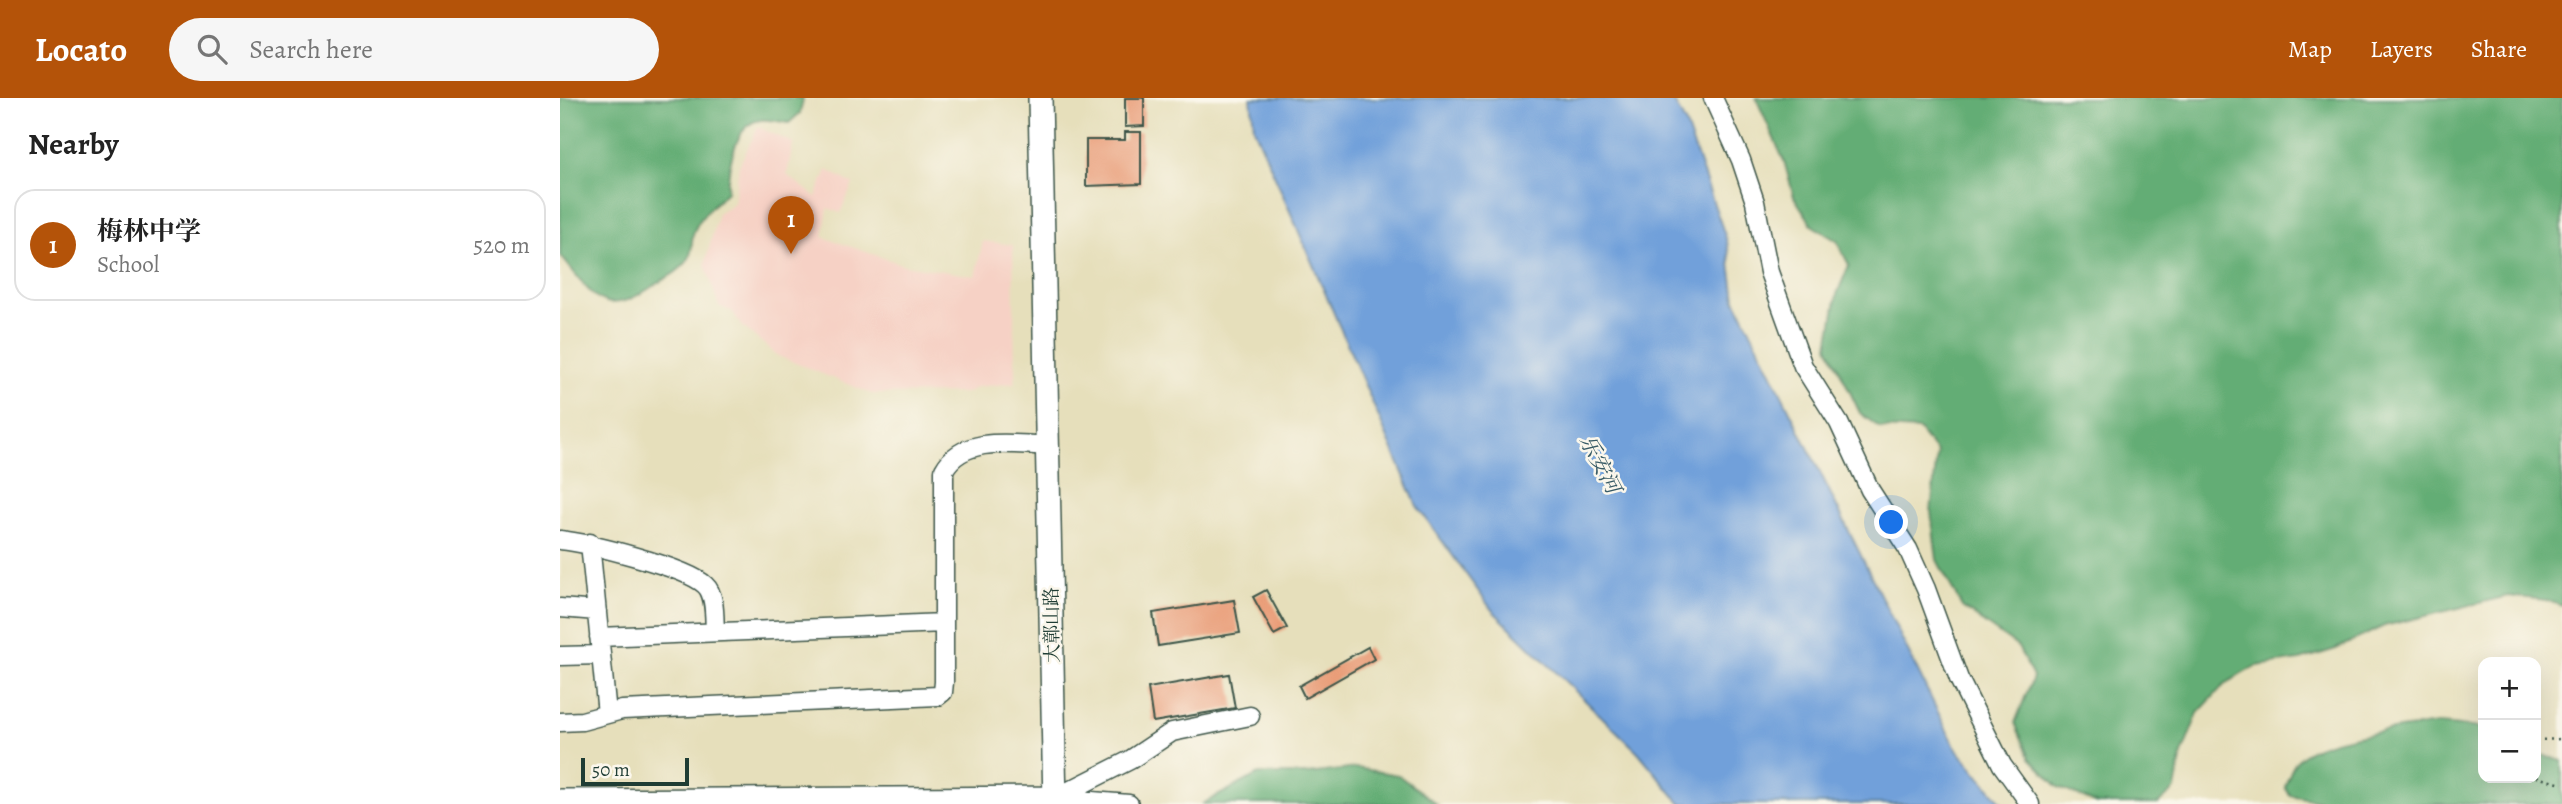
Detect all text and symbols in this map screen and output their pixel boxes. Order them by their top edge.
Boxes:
search box [169,18,659,81]
text: Locato [35,27,127,72]
icon: search [193,30,231,68]
text: Search here [249,32,373,67]
text: Map [2288,33,2332,65]
text: Layers [2370,33,2433,65]
text: Share [2471,33,2527,65]
text: Nearby [28,124,119,164]
pin: 1 [768,196,814,254]
text: 梅林中学 [97,214,201,249]
text: 1 [49,230,57,261]
text: 520 m [473,230,530,261]
text: School [97,249,159,280]
water label: 乐安河 [1573,430,1629,502]
your location [1874,505,1908,539]
street label: 大鄣山路 [1038,587,1066,663]
map controls [2478,657,2541,783]
button: + [2478,657,2541,720]
button: − [2478,720,2541,783]
scale bar [581,755,690,787]
text: 50 m [592,757,630,783]

